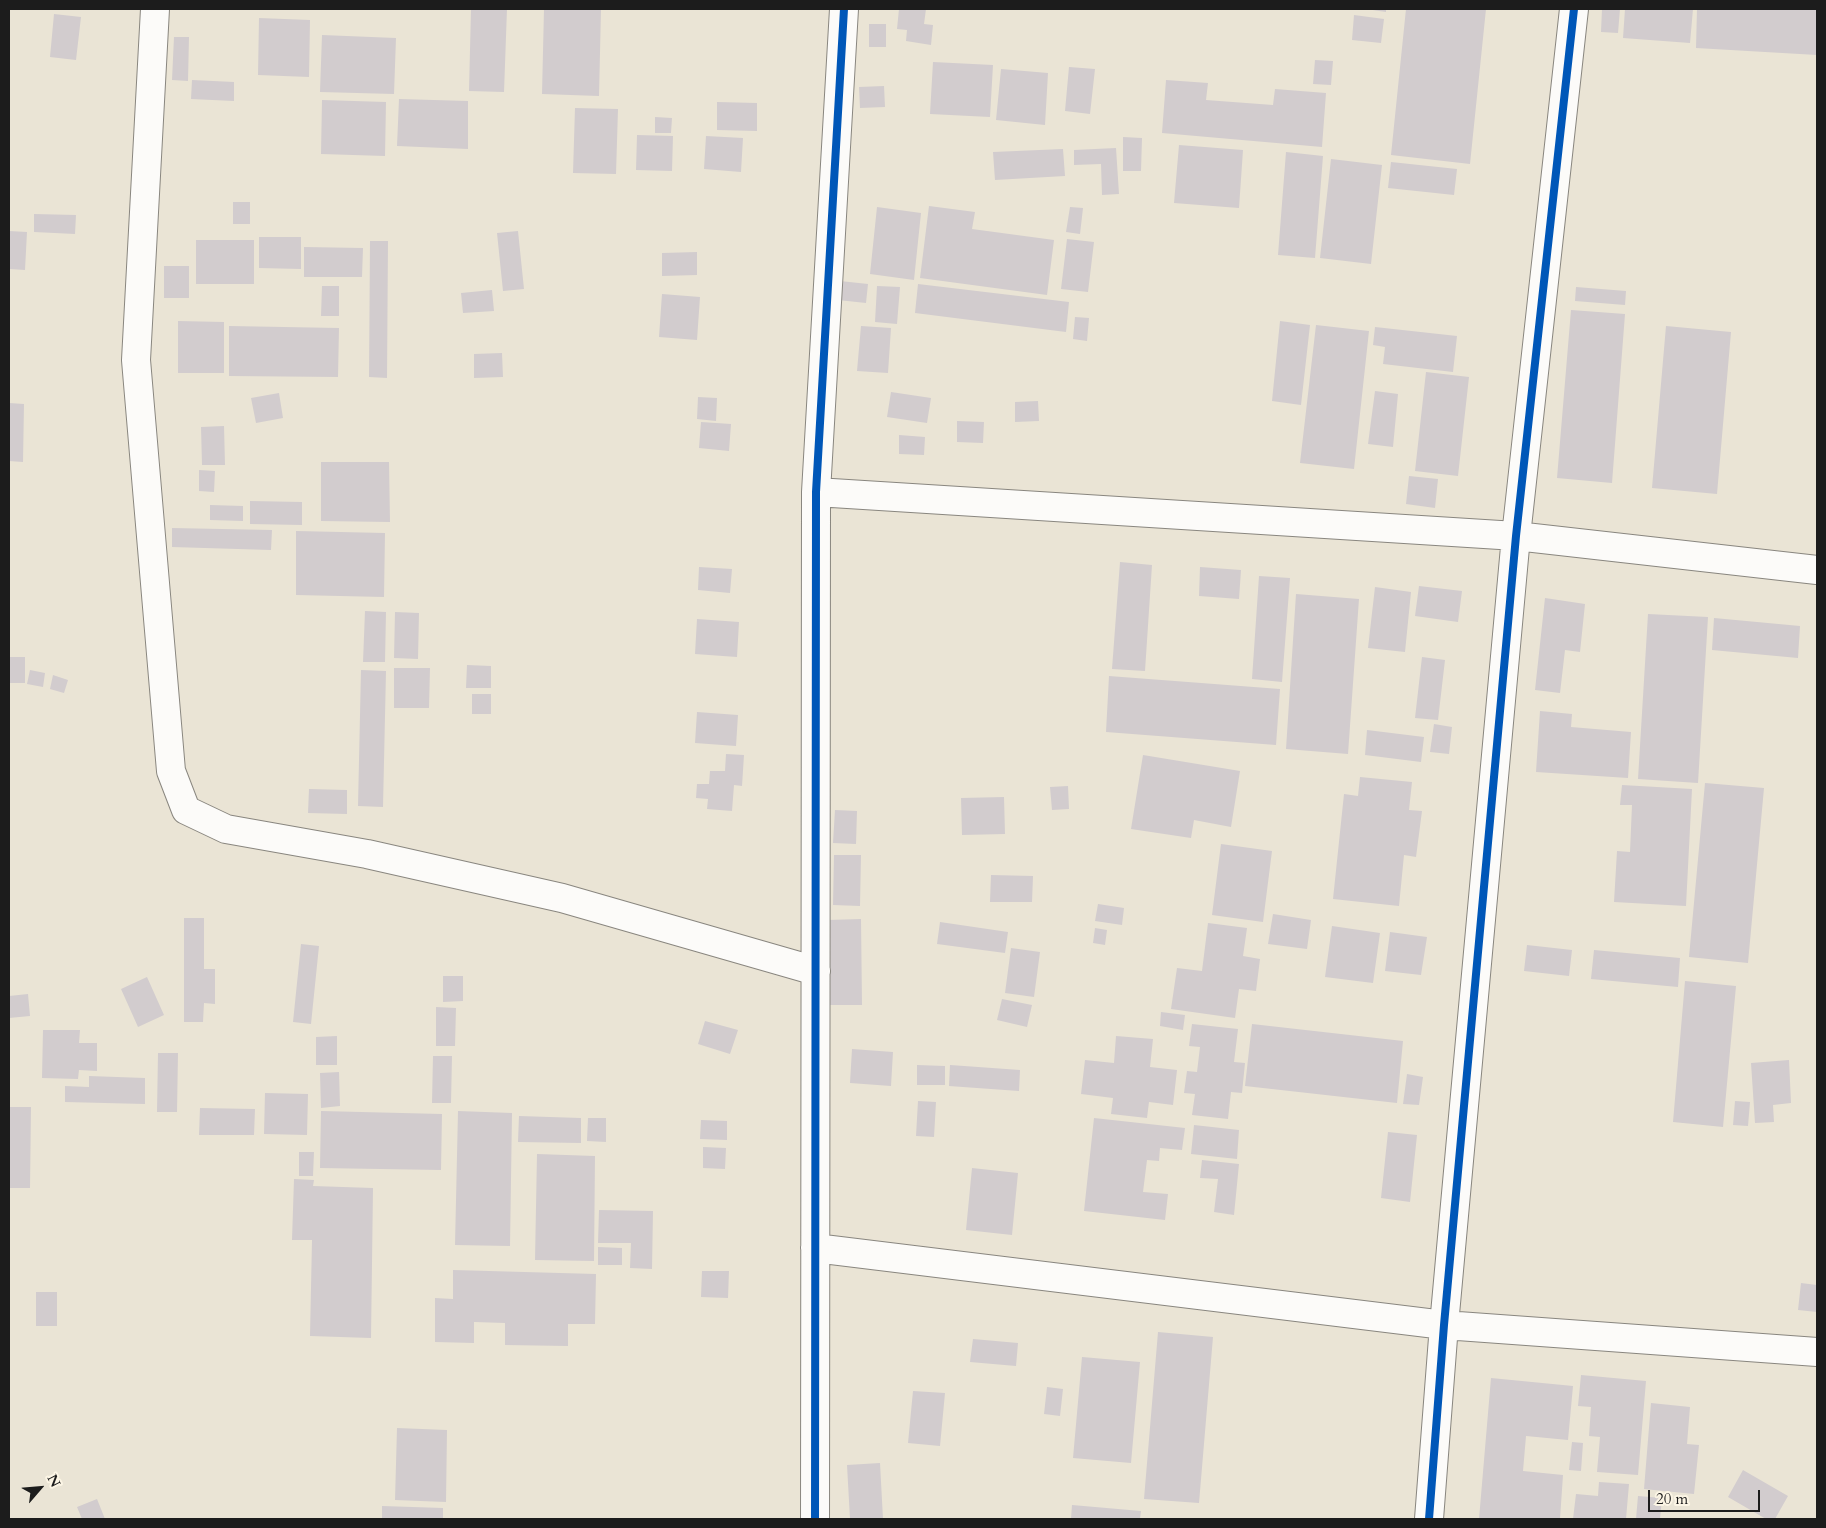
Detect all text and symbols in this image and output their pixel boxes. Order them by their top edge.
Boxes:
north arrow [15,1463,65,1513]
text: N [43,1471,65,1491]
scale bar [1651,1480,1764,1512]
text: 20 m [1656,1489,1688,1509]

